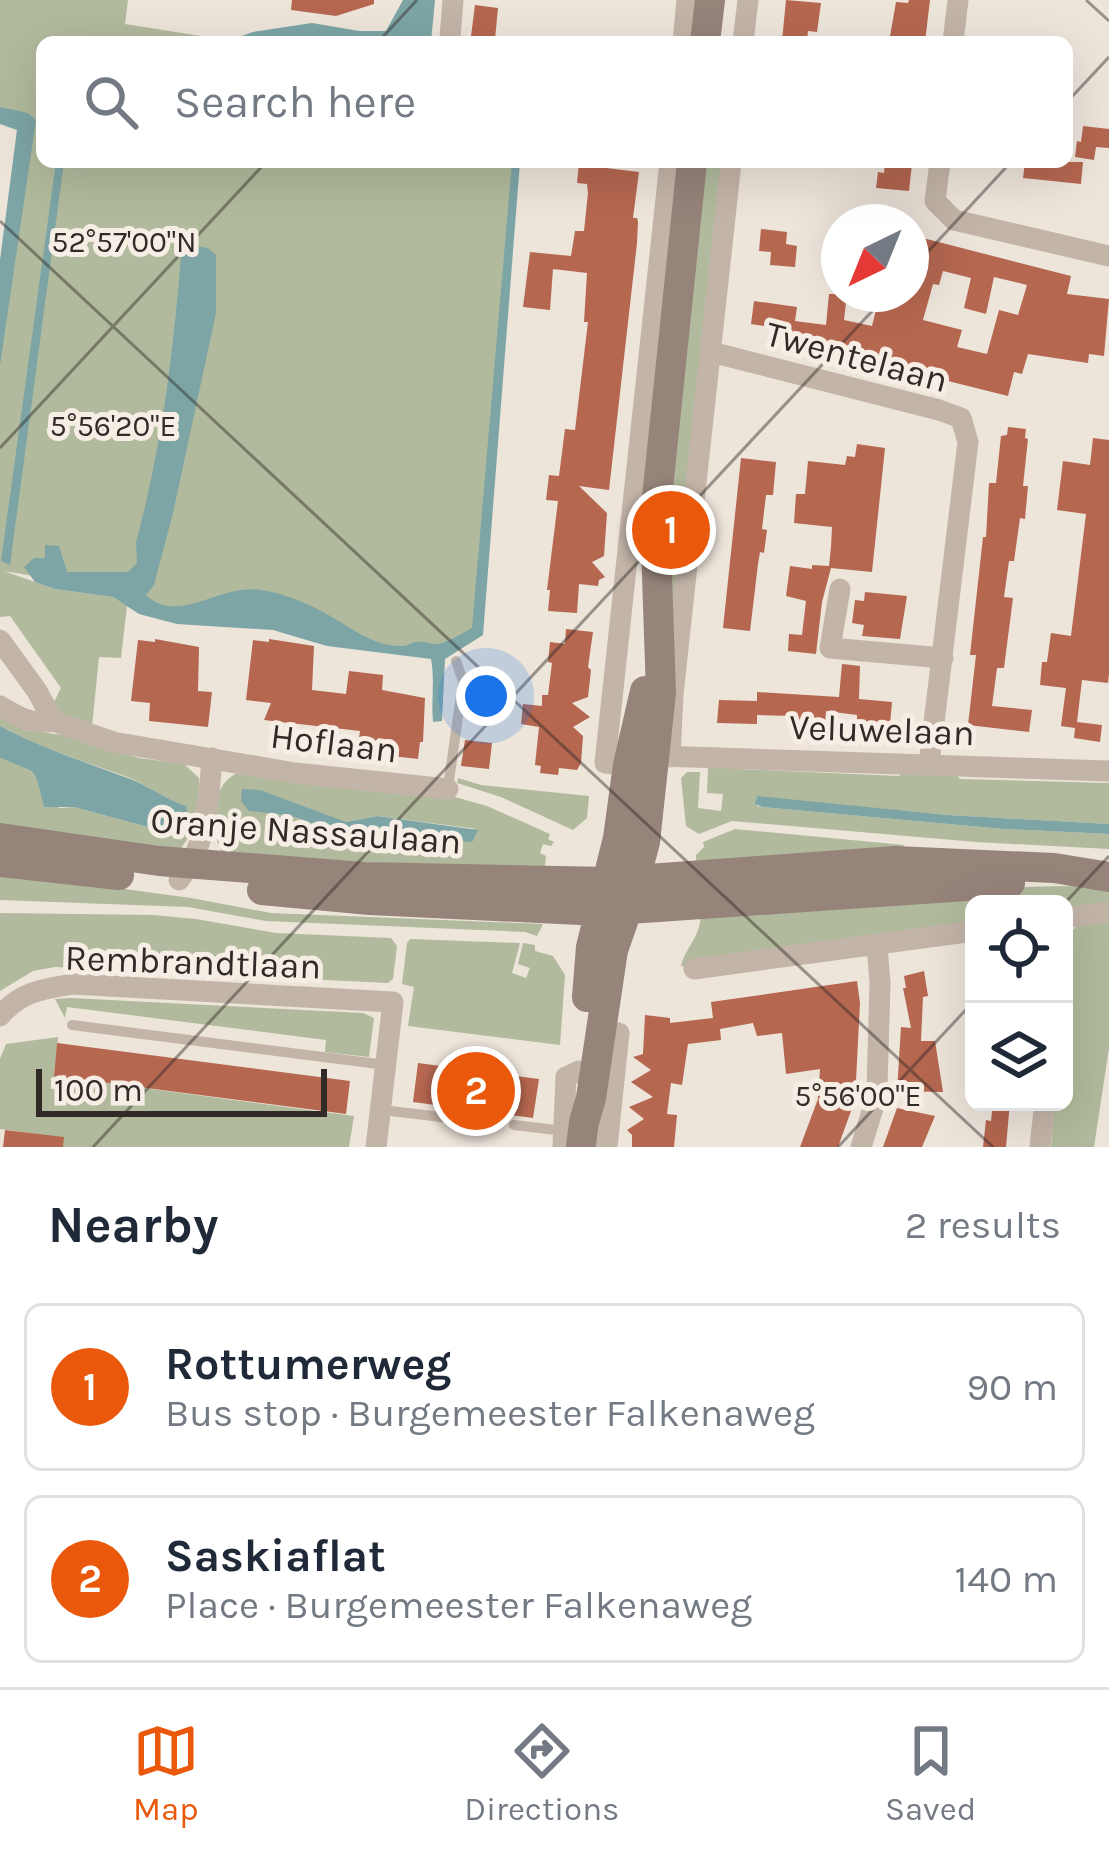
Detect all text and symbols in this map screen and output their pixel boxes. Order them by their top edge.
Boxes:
search box [36,36,1073,168]
icon: search [78,69,144,135]
text: Search here [174,76,416,128]
north arrow [821,204,929,312]
text: 52°57'00"N [52,224,196,260]
street label: Twentelaan [761,312,952,401]
text: 5°56'20"E [50,408,176,444]
pin: 1 [632,485,710,575]
your location [456,666,516,726]
street label: Veluwelaan [789,706,975,754]
street label: Hoflaan [268,714,400,772]
street label: Oranje Nassaulaan [149,799,463,863]
map controls [965,895,1073,1111]
button: locate [965,895,1073,1003]
street label: Rembrandtlaan [64,937,322,987]
button: layers [965,1003,1073,1111]
pin: 2 [437,1046,515,1136]
scale bar [36,1063,327,1116]
text: 100 m [54,1071,143,1109]
text: 5°56'00"E [795,1078,921,1114]
text: Nearby [48,1195,218,1255]
text: 2 results [905,1202,1061,1248]
text: Rottumerweg [165,1338,452,1390]
text: 1 [83,1364,97,1410]
text: 90 m [966,1364,1058,1410]
text: Bus stop · Burgemeester Falkenaweg [165,1390,815,1436]
text: Saskiaflat [165,1530,386,1582]
text: 2 [78,1556,102,1602]
text: 140 m [954,1556,1058,1602]
text: Place · Burgemeester Falkenaweg [165,1582,752,1628]
tab: Map [133,1718,199,1828]
tab: Directions [464,1718,619,1828]
tab: Saved [885,1718,976,1828]

